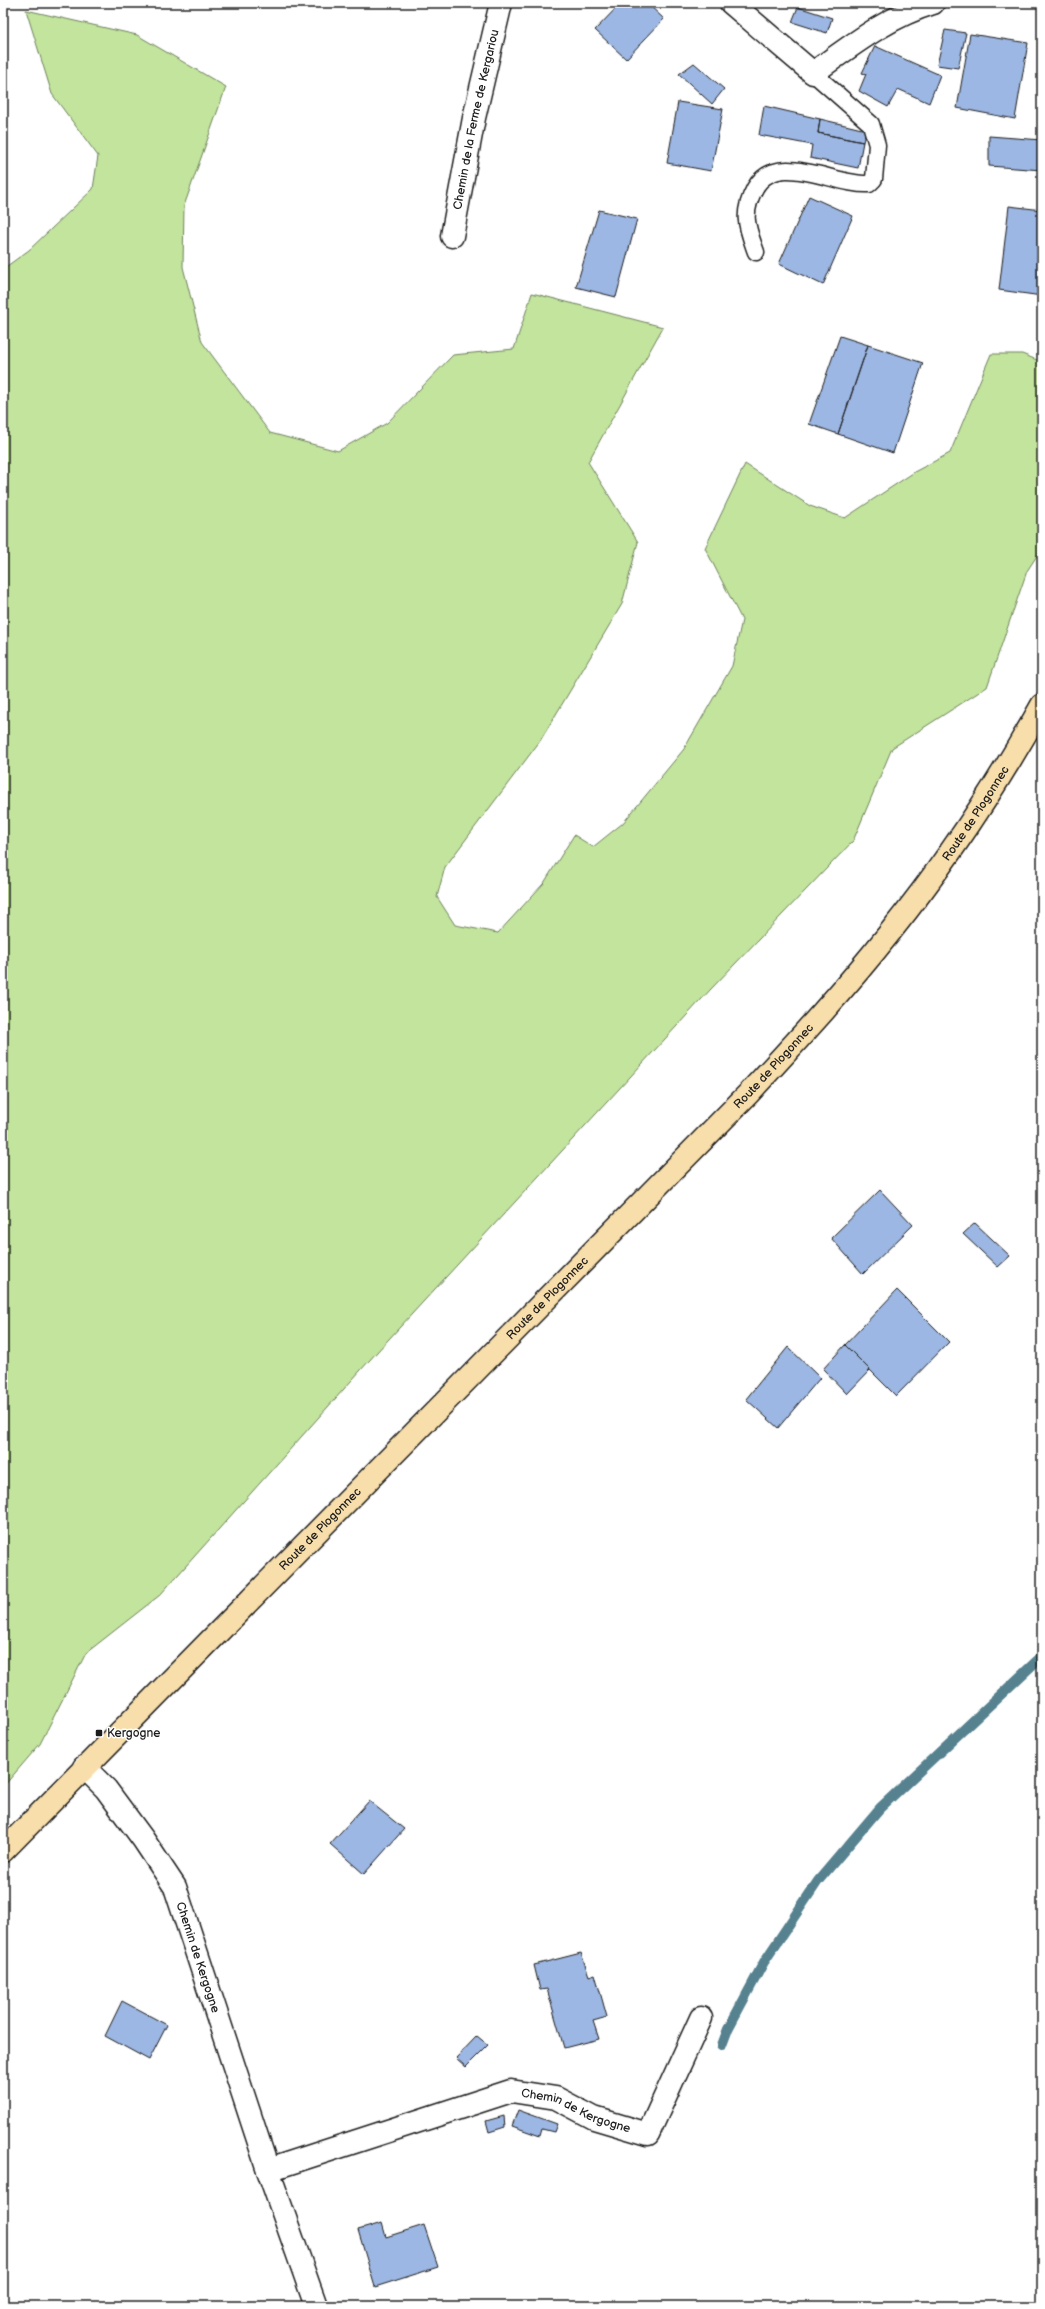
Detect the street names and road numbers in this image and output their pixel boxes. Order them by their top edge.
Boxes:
street label: Chemin de la Ferme de Kergariou [450,28,503,211]
street label: Route de Plogonnec [939,763,1013,864]
street label: Route de Plogonnec [731,1021,817,1112]
street label: Route de Plogonnec [503,1254,592,1343]
street label: Route de Plogonnec [276,1484,365,1574]
street label: Chemin de Kergogne [172,1900,223,2015]
street label: Chemin de Kergogne [520,2086,632,2136]

